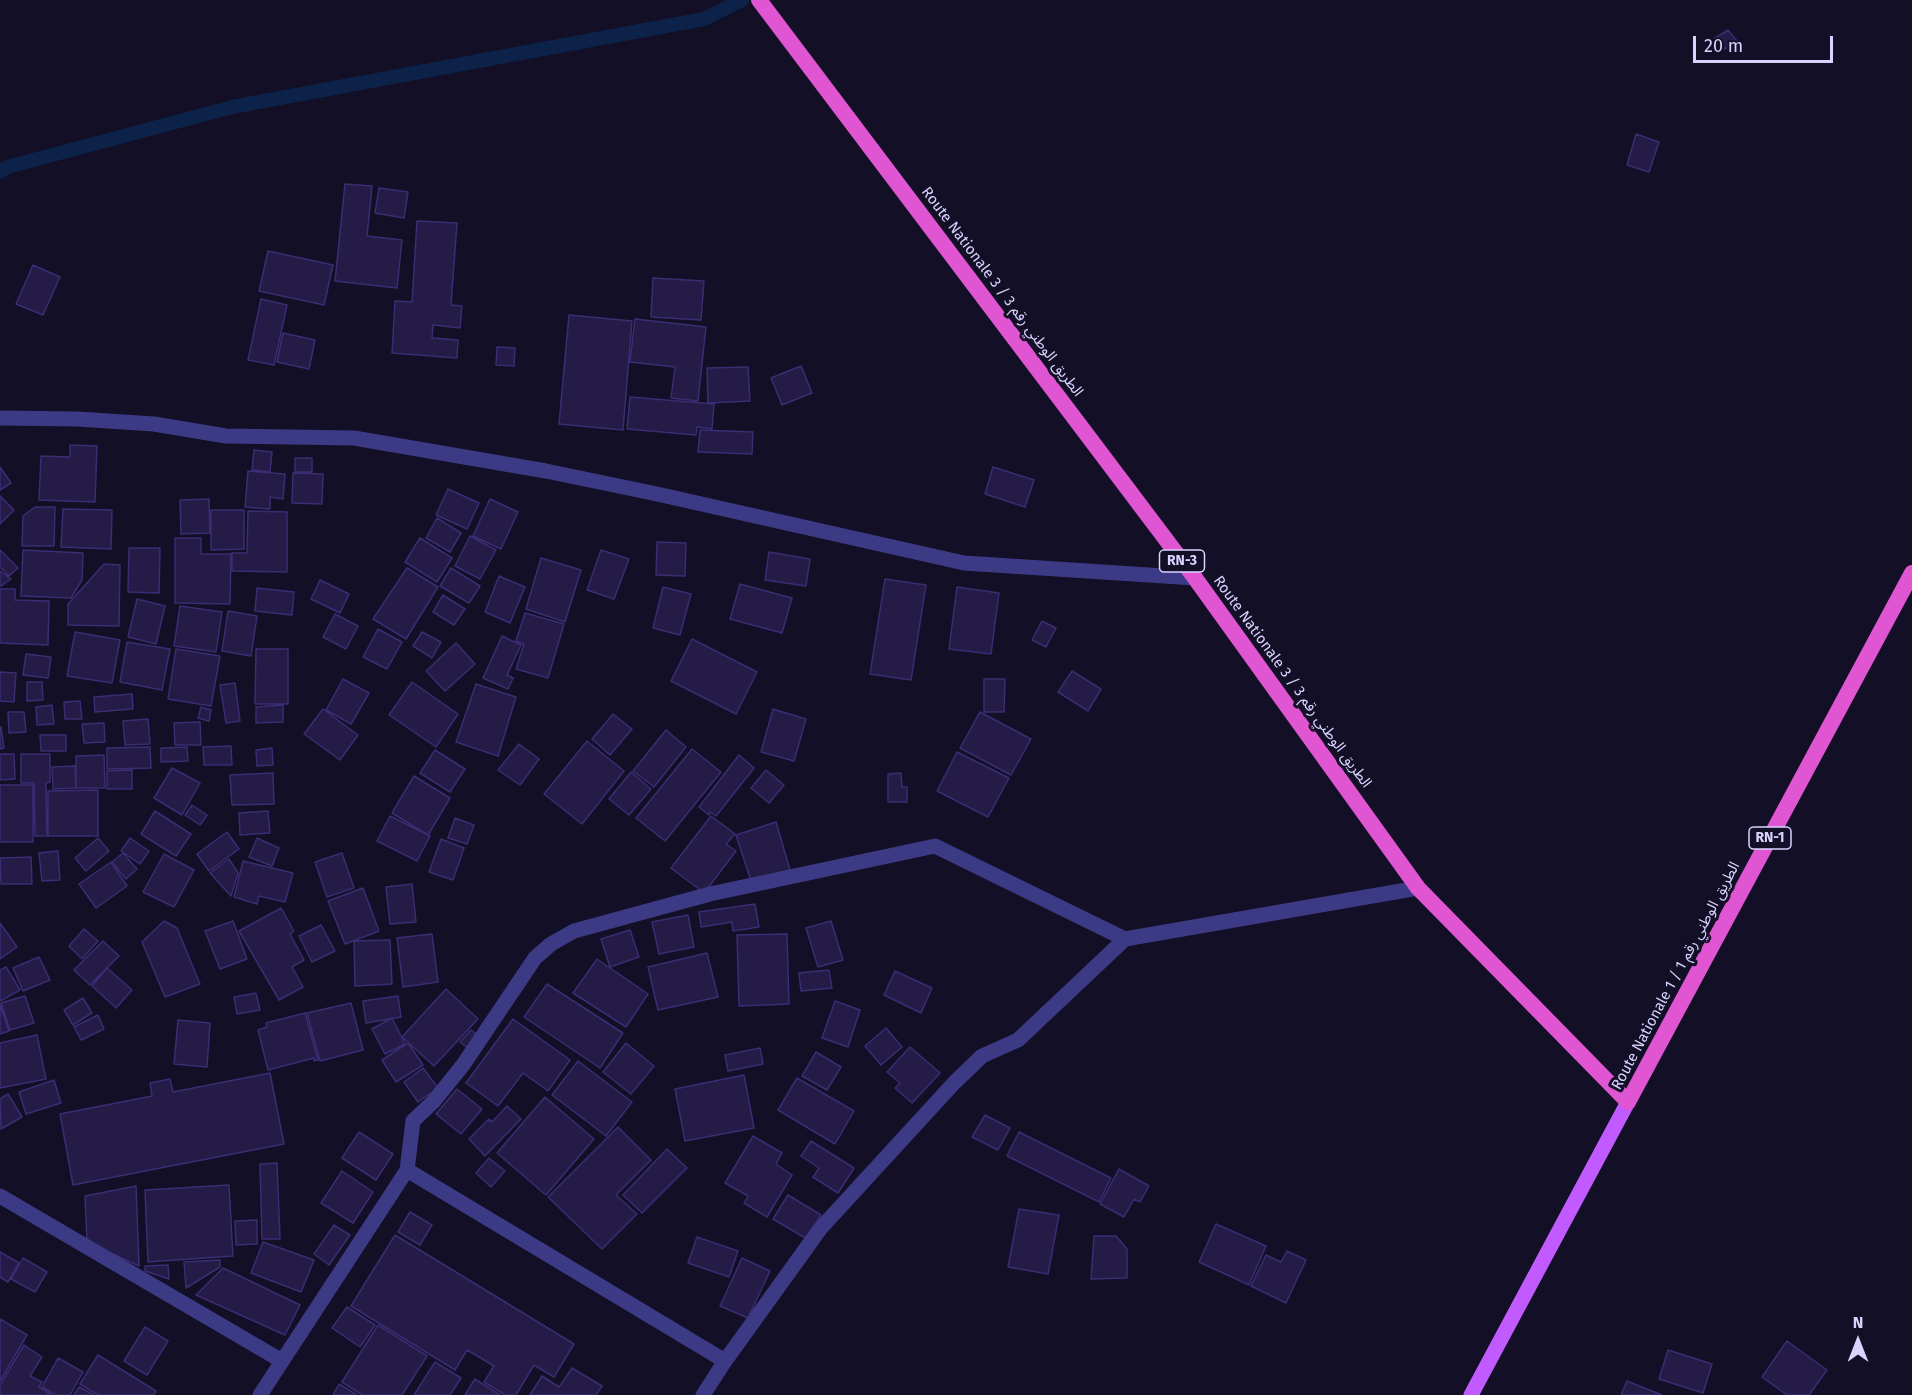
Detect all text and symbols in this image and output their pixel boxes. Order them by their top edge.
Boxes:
scale bar [1696,24,1836,62]
text: 20 m [1704,35,1743,57]
street label: Route Nationale 3 / الطريق الوطني رقم 3 [917,184,1087,400]
road number: RN-3 [1160,550,1204,572]
street label: Route Nationale 3 / الطريق الوطني رقم 3 [1209,572,1375,792]
road number: RN-1 [1749,827,1791,849]
street label: Route Nationale 1 / الطريق الوطني رقم 1 [1608,859,1744,1093]
north arrow [1828,1311,1888,1371]
text: N [1853,1313,1863,1332]

